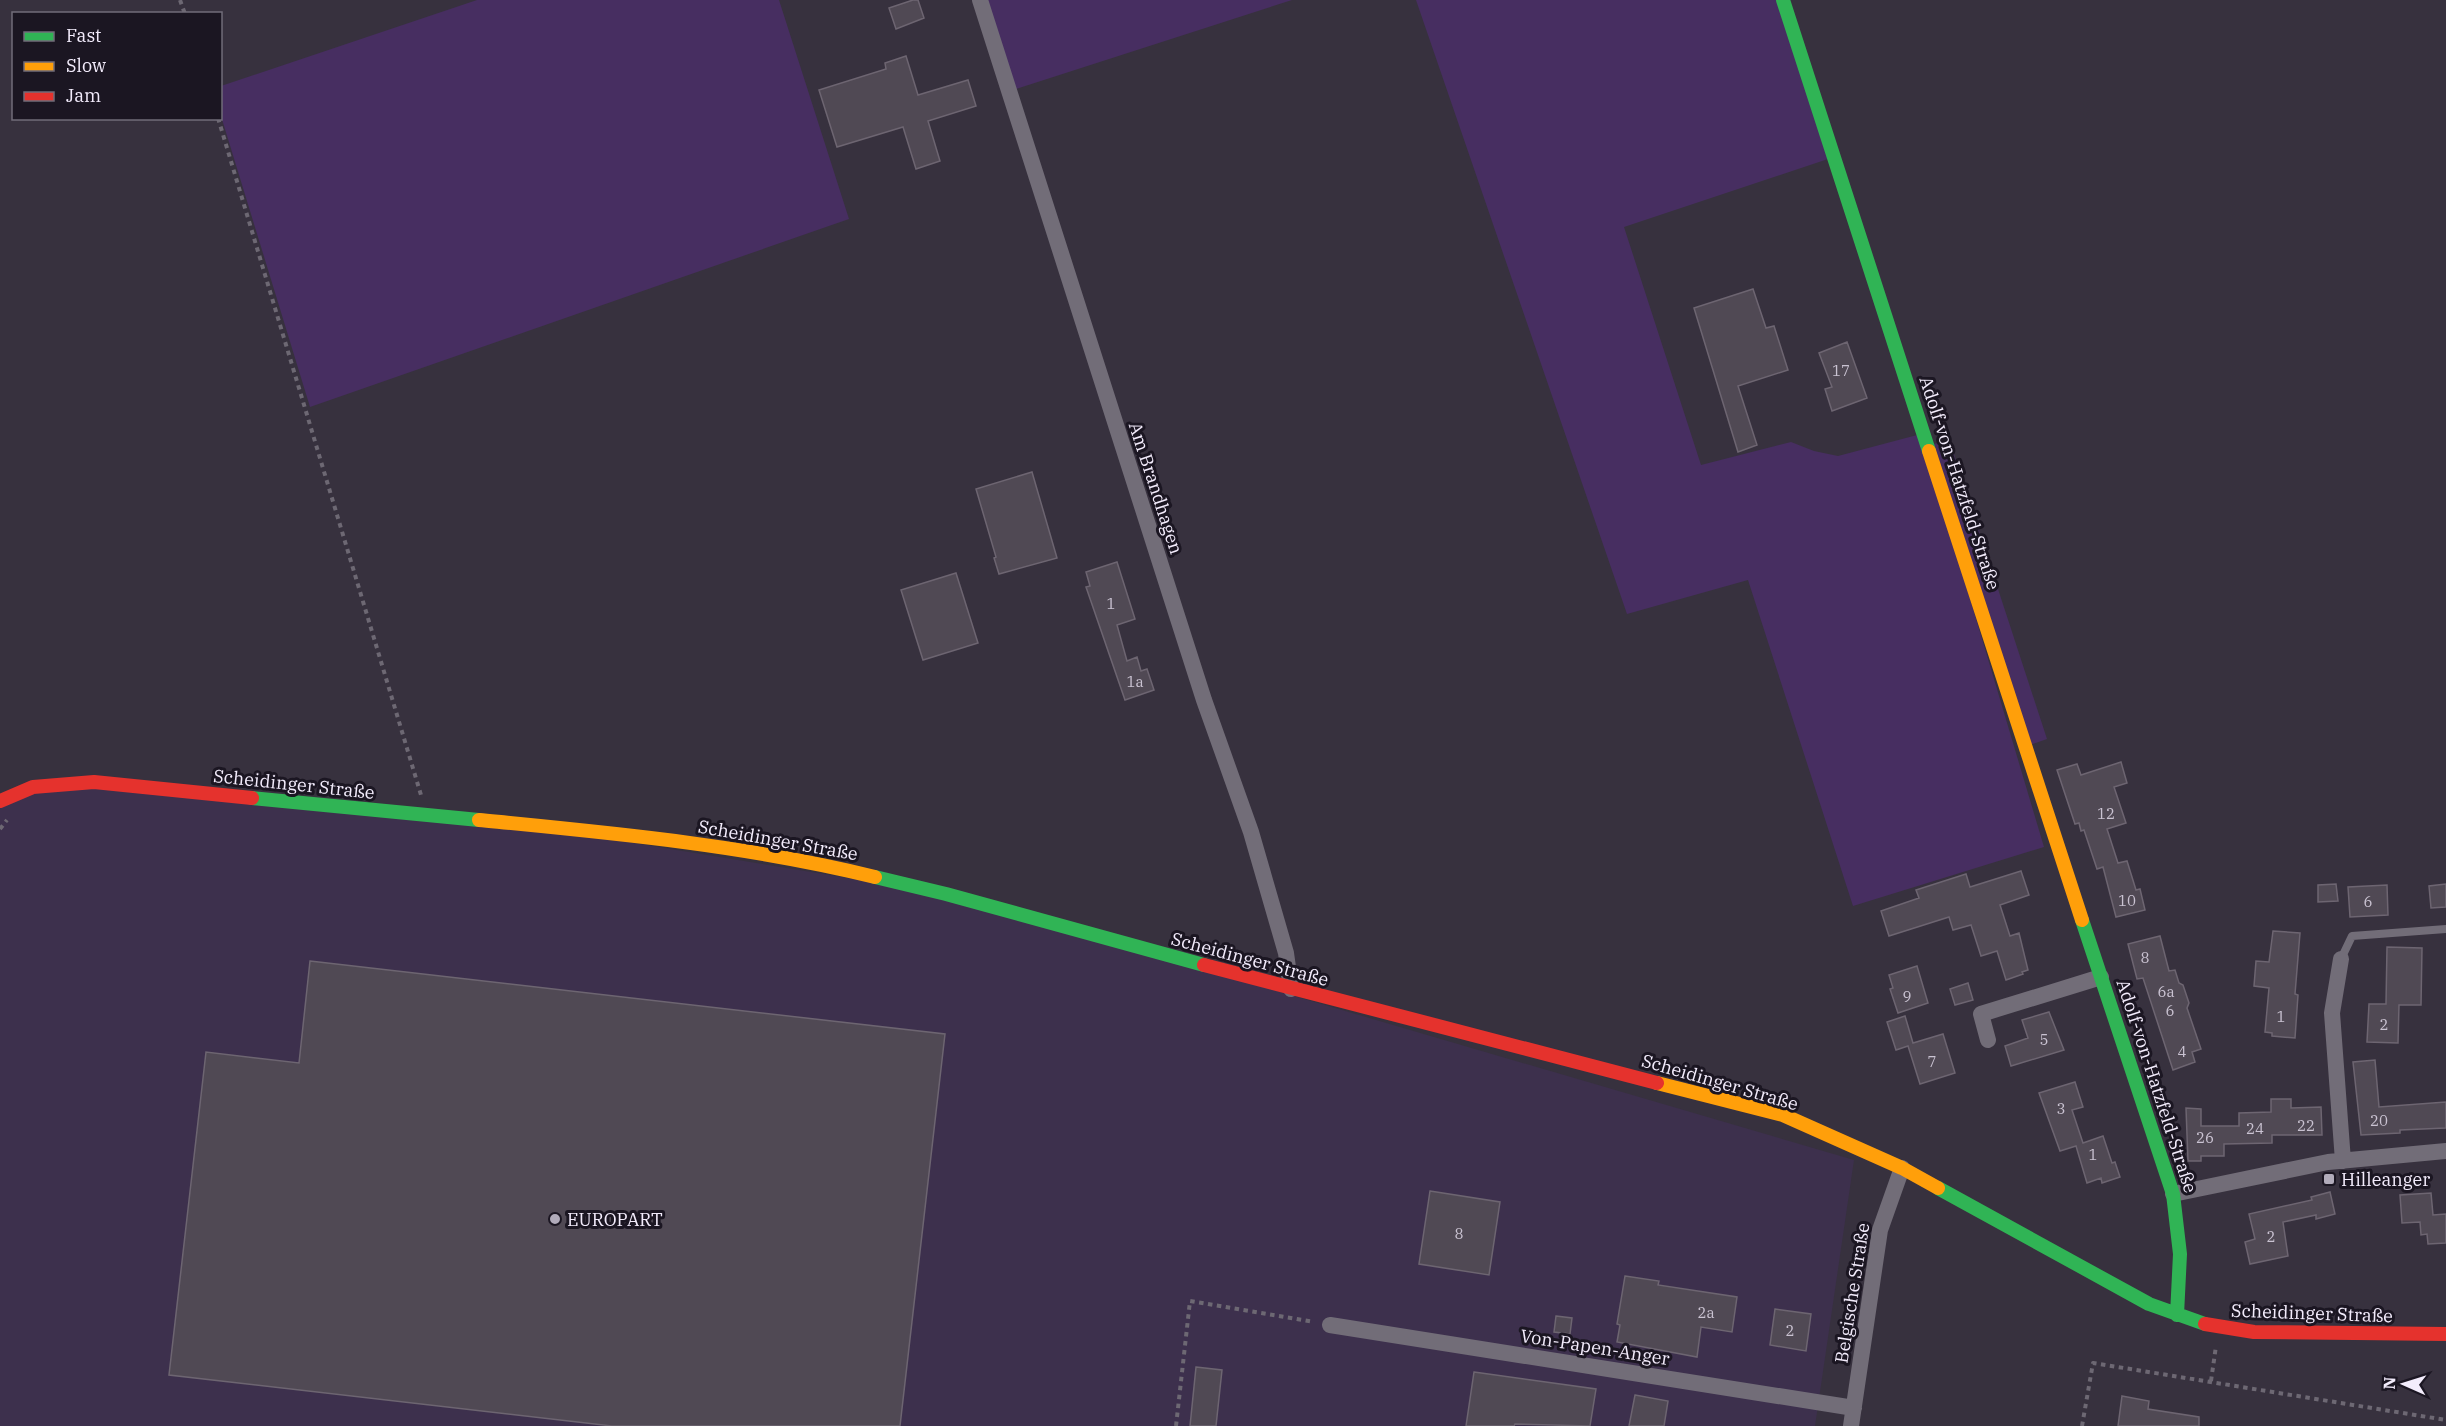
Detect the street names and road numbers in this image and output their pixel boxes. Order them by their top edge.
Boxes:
street label: Adolf-von-Hatzfeld-Straße [1915,373,2005,593]
street label: Am Brandhagen [1124,419,1188,557]
street label: Scheidinger Straße [212,764,376,804]
street label: Scheidinger Straße [696,815,860,865]
street label: Scheidinger Straße [1169,927,1331,991]
street label: Adolf-von-Hatzfeld-Straße [2112,976,2202,1196]
street label: Scheidinger Straße [1639,1049,1801,1115]
street label: Belgische Straße [1830,1221,1874,1365]
street label: Scheidinger Straße [2231,1299,2393,1327]
street label: Von-Papen-Anger [1519,1324,1671,1370]

